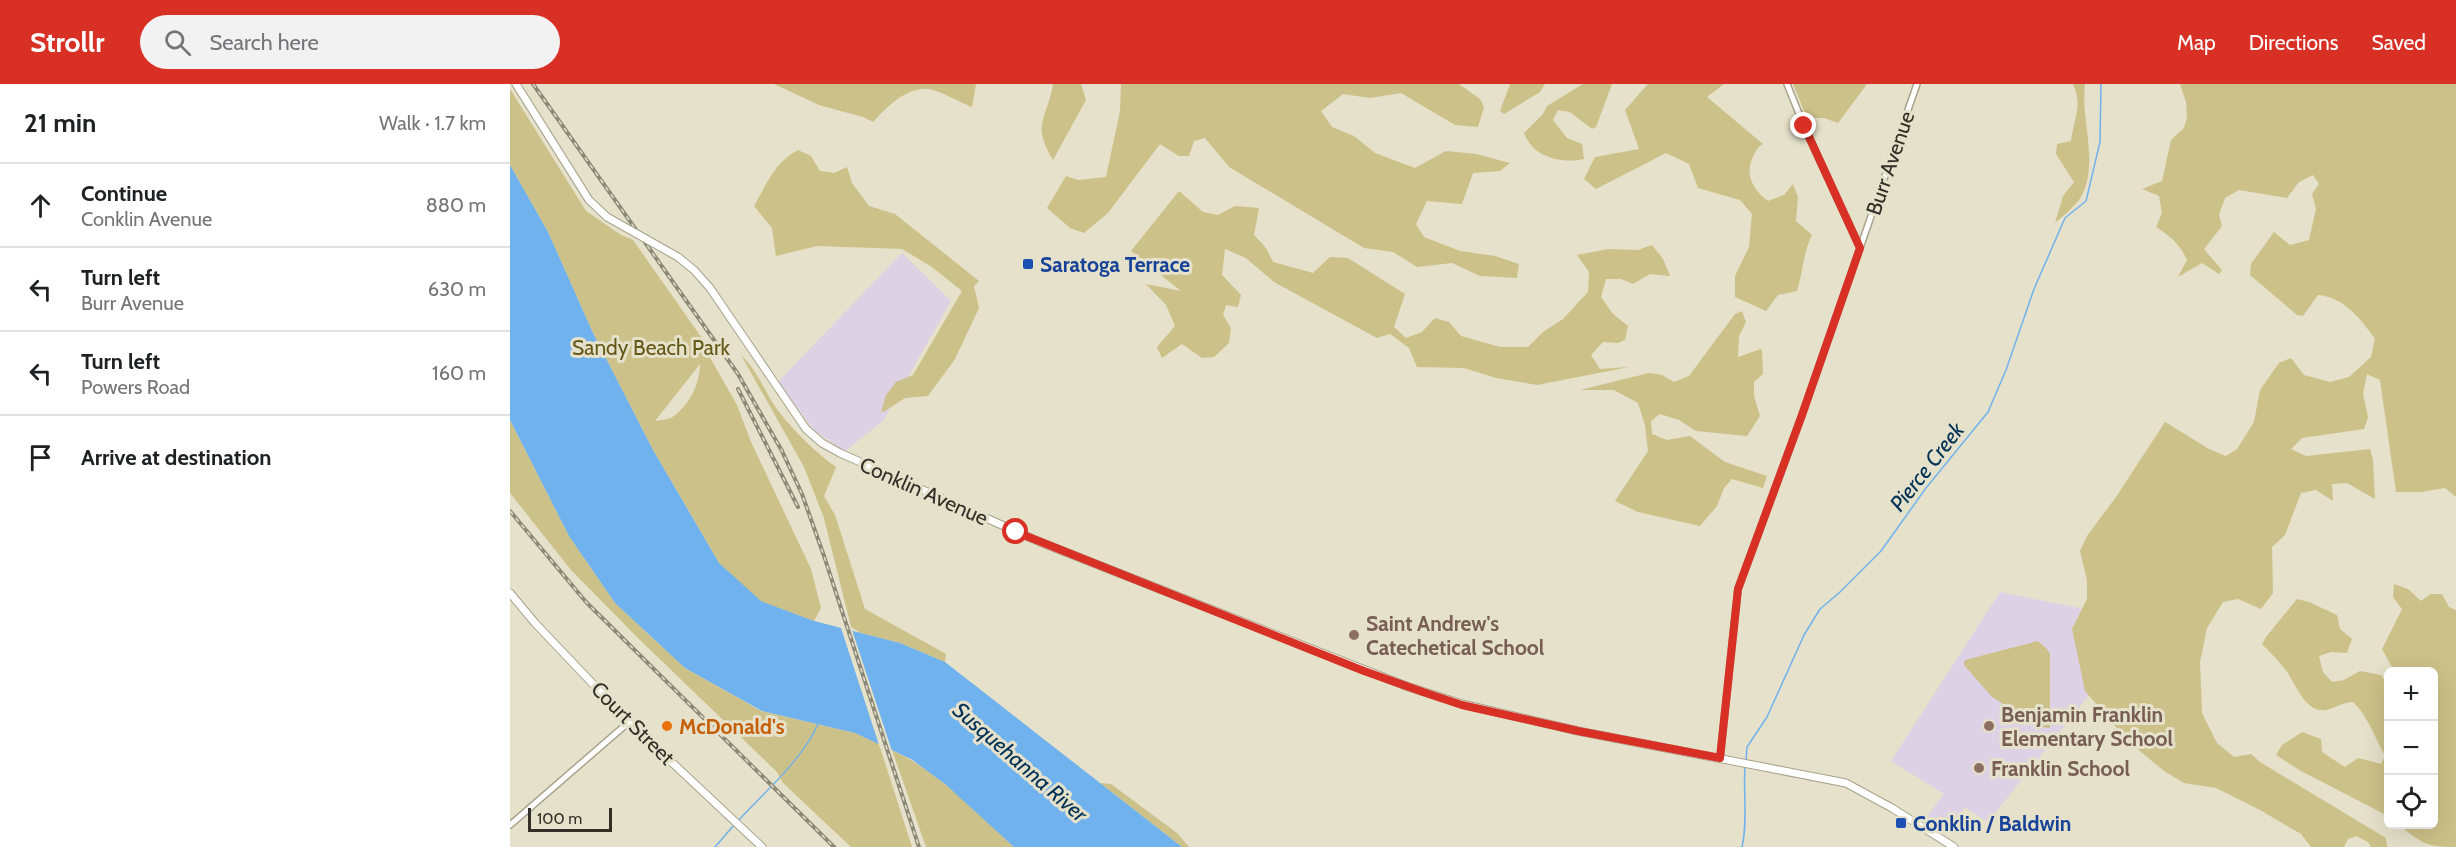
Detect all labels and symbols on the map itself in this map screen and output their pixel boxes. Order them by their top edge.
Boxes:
street label: Burr Avenue [1861,108,1919,218]
route end [1790,112,1816,138]
place label: Saratoga Terrace [1040,252,1190,277]
marker: Saratoga Terrace [1021,257,1035,271]
park label: Sandy Beach Park [572,335,731,360]
water label: Pierce Creek [1884,417,1970,517]
street label: Conklin Avenue [856,452,992,531]
route start [1002,518,1028,544]
place label: Saint Andrew's Catechetical School [1366,611,1545,660]
marker: Saint Andrew's Catechetical School [1347,628,1361,642]
street label: Court Street [586,676,680,770]
water label: Susquehanna River [947,696,1094,828]
place label: Benjamin Franklin Elementary School [2001,702,2174,751]
place label: McDonald's [679,714,785,739]
marker: McDonald's [660,719,674,733]
marker: Benjamin Franklin Elementary School [1982,719,1996,733]
place label: Franklin School [1991,756,2130,781]
marker: Franklin School [1972,761,1986,775]
scale bar [528,805,612,832]
place label: Conklin / Baldwin [1913,811,2071,836]
marker: Conklin / Baldwin [1894,816,1908,830]

